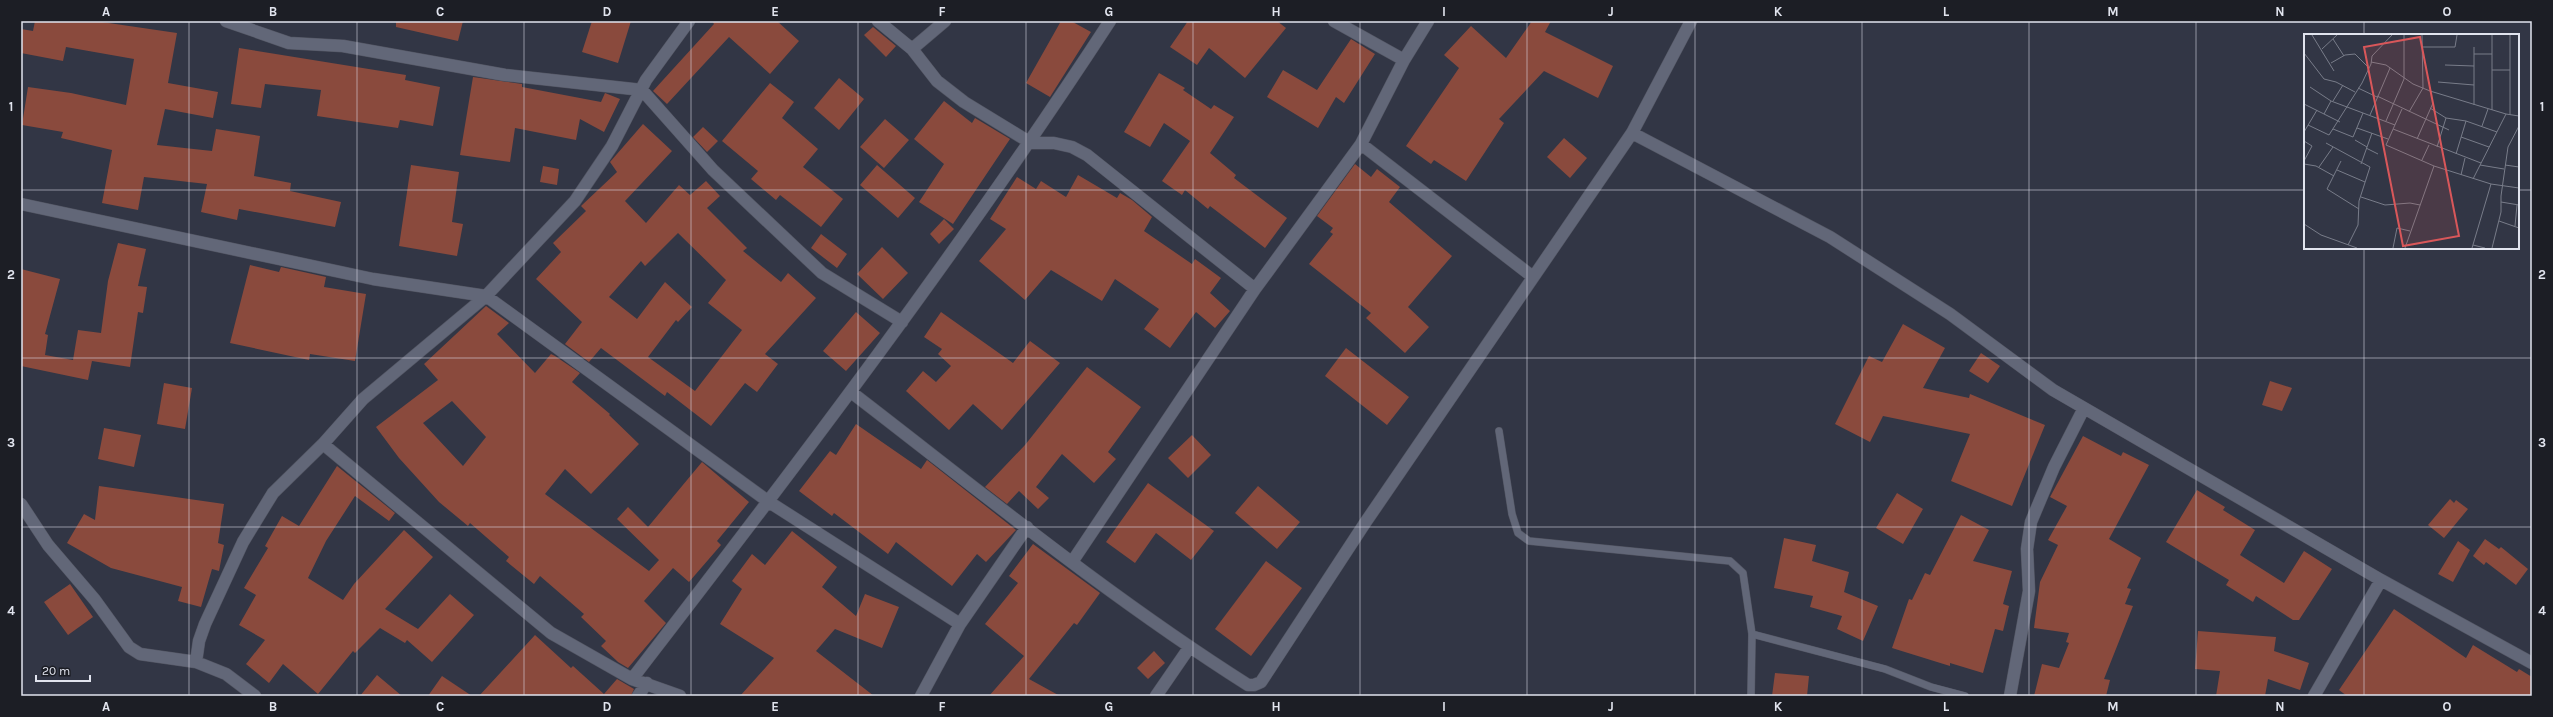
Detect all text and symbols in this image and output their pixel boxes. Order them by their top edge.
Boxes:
text: A [102,4,110,19]
text: B [269,4,277,19]
text: C [436,4,444,19]
text: D [603,4,612,19]
text: E [771,4,779,19]
text: F [938,4,946,19]
text: G [1105,4,1113,19]
text: H [1271,4,1281,19]
text: I [1442,4,1446,19]
text: J [1608,4,1614,19]
text: K [1774,4,1783,19]
text: L [1943,4,1950,19]
text: M [2107,4,2119,19]
text: N [2275,4,2285,19]
text: O [2443,4,2452,19]
inset map [2304,34,2519,249]
text: 1 [9,99,13,114]
text: 1 [2540,99,2544,114]
text: 2 [7,267,15,282]
text: 2 [2538,267,2546,282]
text: 3 [7,435,15,450]
text: 3 [2538,435,2546,450]
text: 4 [7,603,15,618]
text: 4 [2538,603,2546,618]
scale bar [36,657,90,683]
text: 20 m [42,664,70,678]
text: A [102,699,110,714]
text: B [269,699,277,714]
text: C [436,699,444,714]
text: D [603,699,612,714]
text: E [771,699,779,714]
text: F [938,699,946,714]
text: G [1105,699,1113,714]
text: H [1271,699,1281,714]
text: I [1442,699,1446,714]
text: J [1608,699,1614,714]
text: K [1774,699,1783,714]
text: L [1943,699,1950,714]
text: M [2107,699,2119,714]
text: N [2275,699,2285,714]
text: O [2443,699,2452,714]

